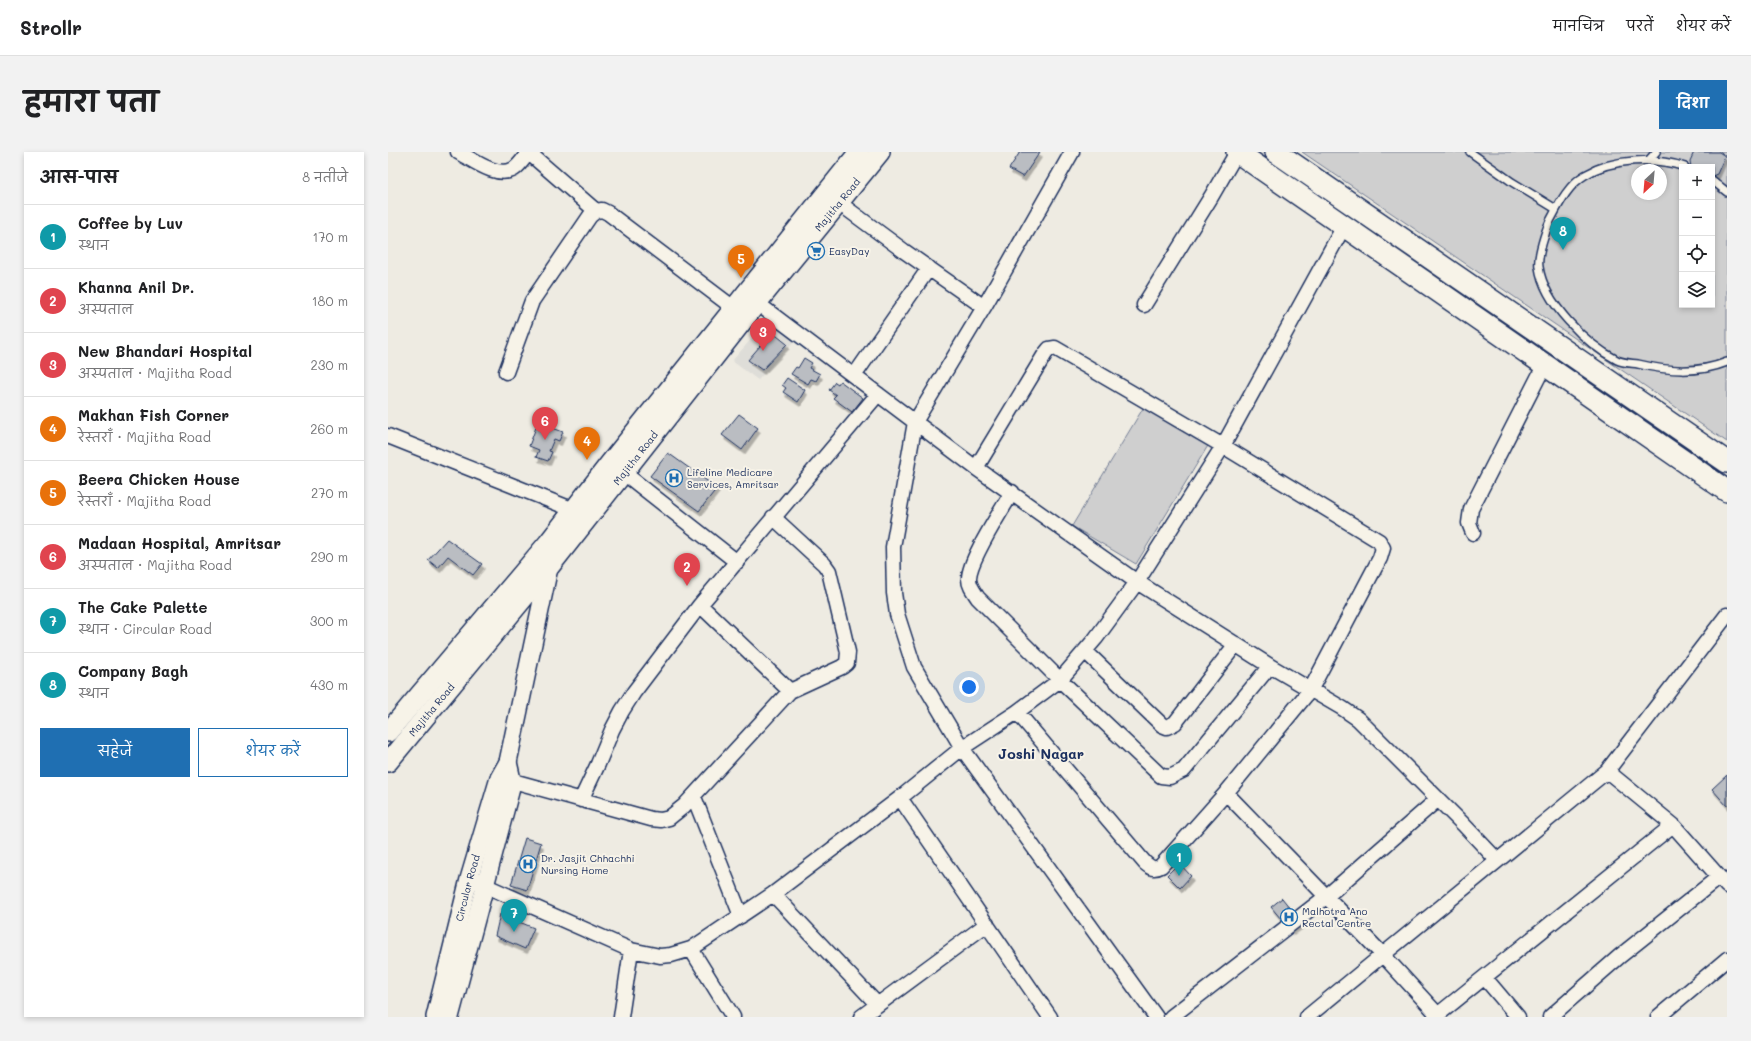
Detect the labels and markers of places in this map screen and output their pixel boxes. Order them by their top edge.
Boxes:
pin: 8 [1550,217,1576,250]
supermarket icon: EasyDay [806,241,826,261]
place label: EasyDay [829,244,869,258]
pin: 5 [728,245,754,278]
pin: 3 [750,318,776,351]
pin: 6 [532,407,558,440]
pin: 4 [574,427,600,460]
place label: Lifeline Medicare Services, Amritsar [687,465,779,491]
hospital icon: Lifeline Medicare Services, Amritsar [664,468,684,488]
pin: 2 [674,553,700,586]
pin: 1 [1166,843,1192,876]
place label: Dr. Jasjit Chhachhi Nursing Home [541,851,635,877]
hospital icon: Dr. Jasjit Chhachhi Nursing Home [518,854,538,874]
pin: 7 [501,899,527,932]
place label: Malhotra Ano Rectal Centre [1302,904,1371,930]
hospital icon: Malhotra Ano Rectal Centre [1279,907,1299,927]

